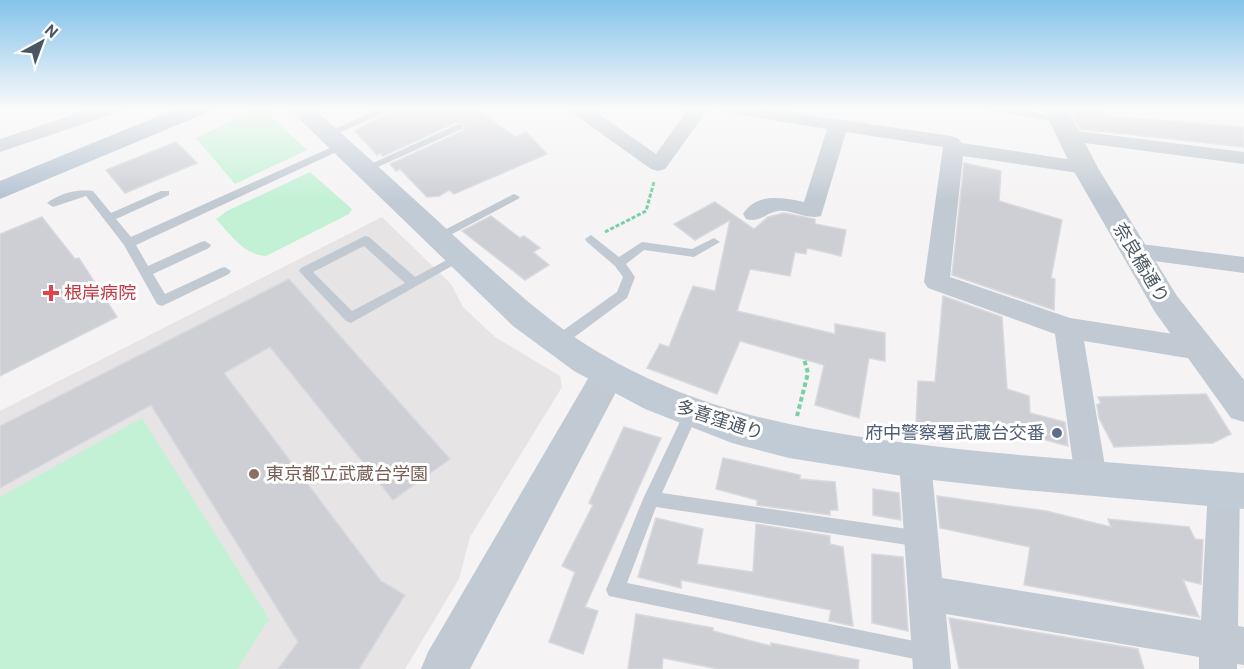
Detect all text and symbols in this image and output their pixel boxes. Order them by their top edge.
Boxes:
north arrow [12,12,72,72]
text: N [40,21,61,44]
street label: 奈良橋通り [1107,219,1173,308]
place label: 根岸病院 [64,283,136,306]
marker: 根岸病院 [42,284,60,302]
street label: 多喜窪通り [673,397,766,446]
place label: 府中警察署武蔵台交番 [865,423,1045,446]
marker: 府中警察署武蔵台交番 [1050,426,1064,440]
place label: 東京都立武蔵台学園 [266,464,428,487]
marker: 東京都立武蔵台学園 [247,467,261,481]

